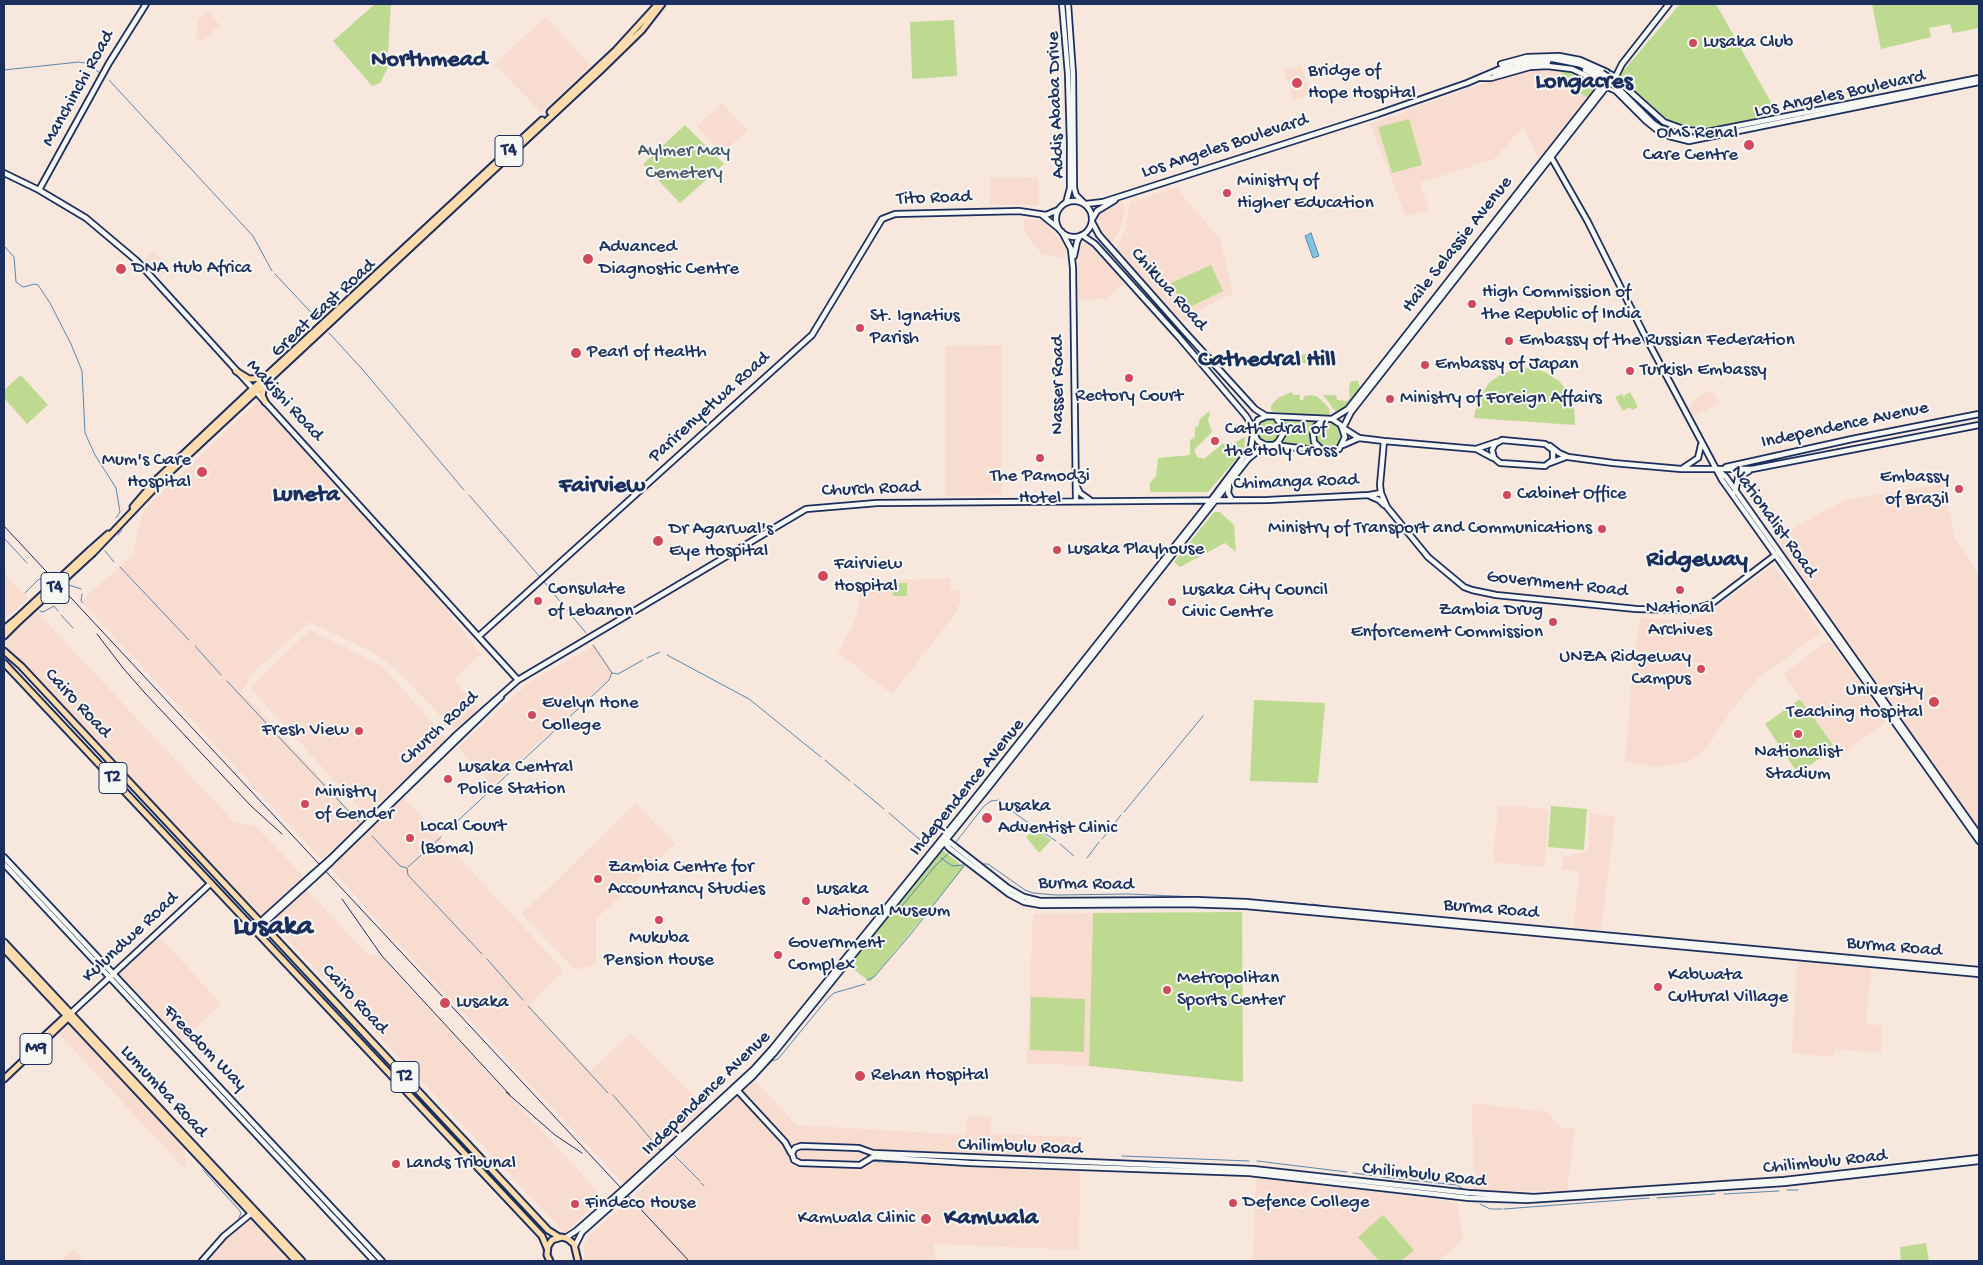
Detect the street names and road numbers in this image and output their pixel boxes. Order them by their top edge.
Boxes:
street label: Manchinchi Road [38,27,120,151]
street label: Addis Ababa Drive [1043,31,1071,179]
street label: Los Angeles Boulevard [1753,66,1927,124]
street label: Los Angeles Boulevard [1139,109,1311,185]
road number: T4 [495,136,523,166]
street label: Haile Selassie Avenue [1398,172,1518,318]
street label: Tito Road [896,186,972,212]
street label: Chikwa Road [1125,244,1211,336]
street label: Great East Road [267,255,381,363]
street label: Nasser Road [1048,335,1070,435]
street label: Parirenyetwa Road [645,347,775,469]
street label: Makishi Road [240,355,328,447]
street label: Independence Avenue [1759,397,1931,455]
street label: Nationalist Road [1725,461,1821,583]
street label: Chimanga Road [1233,469,1359,497]
street label: Church Road [821,477,921,503]
street label: Government Road [1485,566,1629,604]
road number: T4 [41,572,69,604]
street label: Cairo Road [39,664,115,744]
street label: Church Road [396,687,484,771]
street label: Independence Avenue [905,715,1031,861]
road number: T2 [99,762,127,794]
street label: Burma Road [1038,873,1134,897]
street label: Kulundwe Road [78,888,184,988]
street label: Burma Road [1442,894,1540,926]
street label: Burma Road [1845,932,1943,964]
street label: Cairo Road [316,960,392,1040]
street label: Freedom Way [157,1001,251,1097]
street label: Independence Avenue [638,1027,776,1161]
road number: M9 [20,1034,52,1064]
street label: Lumumba Road [114,1041,212,1143]
road number: T2 [391,1062,419,1092]
street label: Chilimbulu Road [957,1134,1083,1162]
street label: Chilimbulu Road [1762,1145,1888,1181]
street label: Chilimbulu Road [1361,1158,1487,1194]

